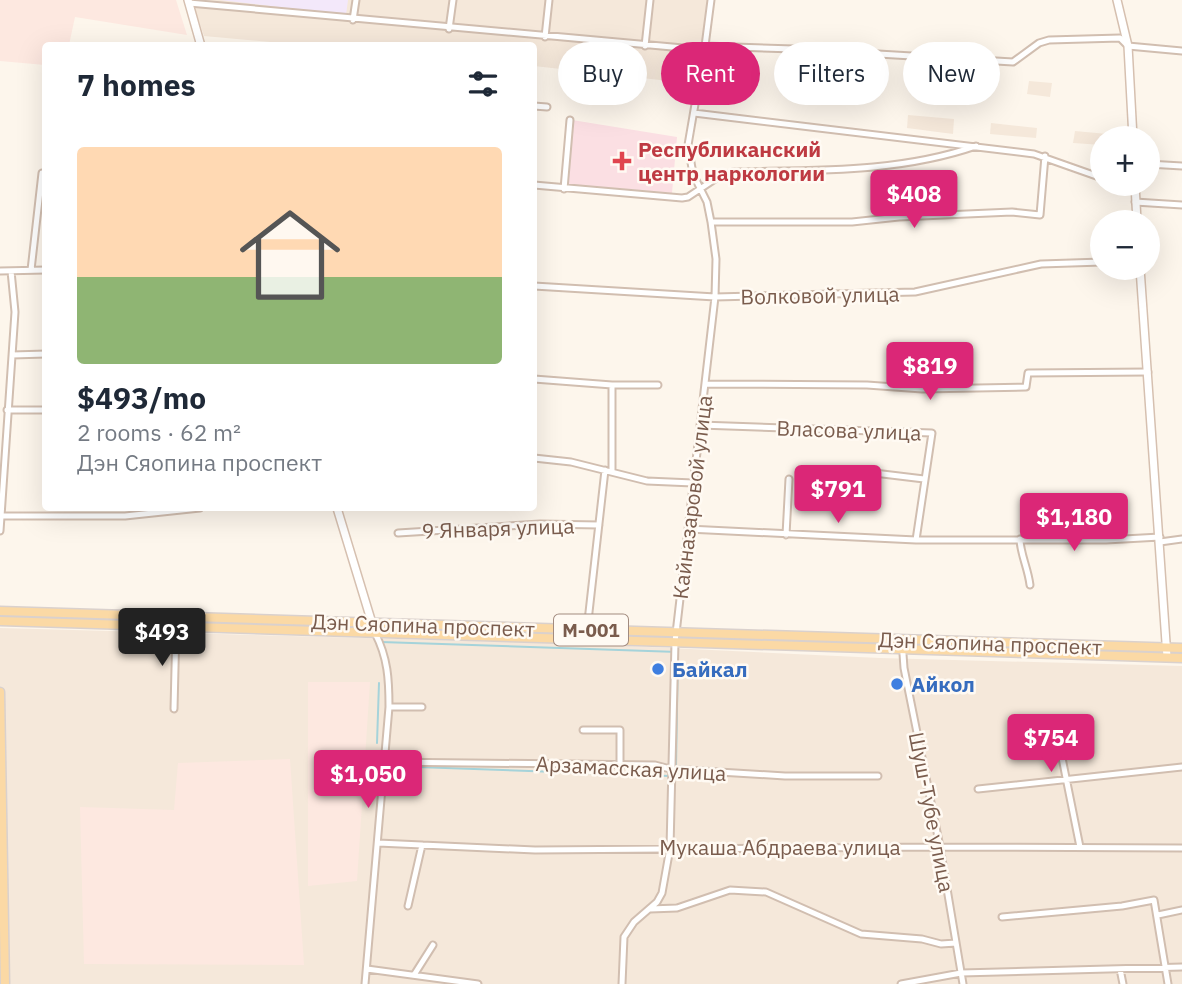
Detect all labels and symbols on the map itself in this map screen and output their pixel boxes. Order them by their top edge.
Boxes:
place label: Республиканский центр наркологии [638,135,825,187]
marker: Республиканский центр наркологии [612,151,632,171]
pin: $408 [873,170,955,230]
street label: Волковой улица [740,280,900,310]
pin: $819 [889,342,971,402]
street label: Кайназаровой улица [666,393,718,601]
street label: Власова улица [776,413,922,447]
pin: $791 [797,466,879,525]
pin: $1,180 [1017,494,1131,553]
street label: 9 Января улица [421,511,575,545]
street label: Дэн Сяопина проспект [311,607,535,643]
pin: $493 [121,608,203,668]
road number: M-001 [554,614,628,646]
street label: Дэн Сяопина проспект [878,625,1102,661]
place label: Байкал [672,655,748,683]
marker: Байкал [650,661,666,677]
place label: Айкол [911,670,975,698]
marker: Айкол [889,676,905,692]
pin: $754 [1010,714,1092,774]
street label: Шуш-Тубе улица [903,729,961,895]
street label: Арзамасская улица [535,749,727,787]
pin: $1,050 [311,750,425,810]
street label: Мукаша Абдраева улица [659,833,901,861]

